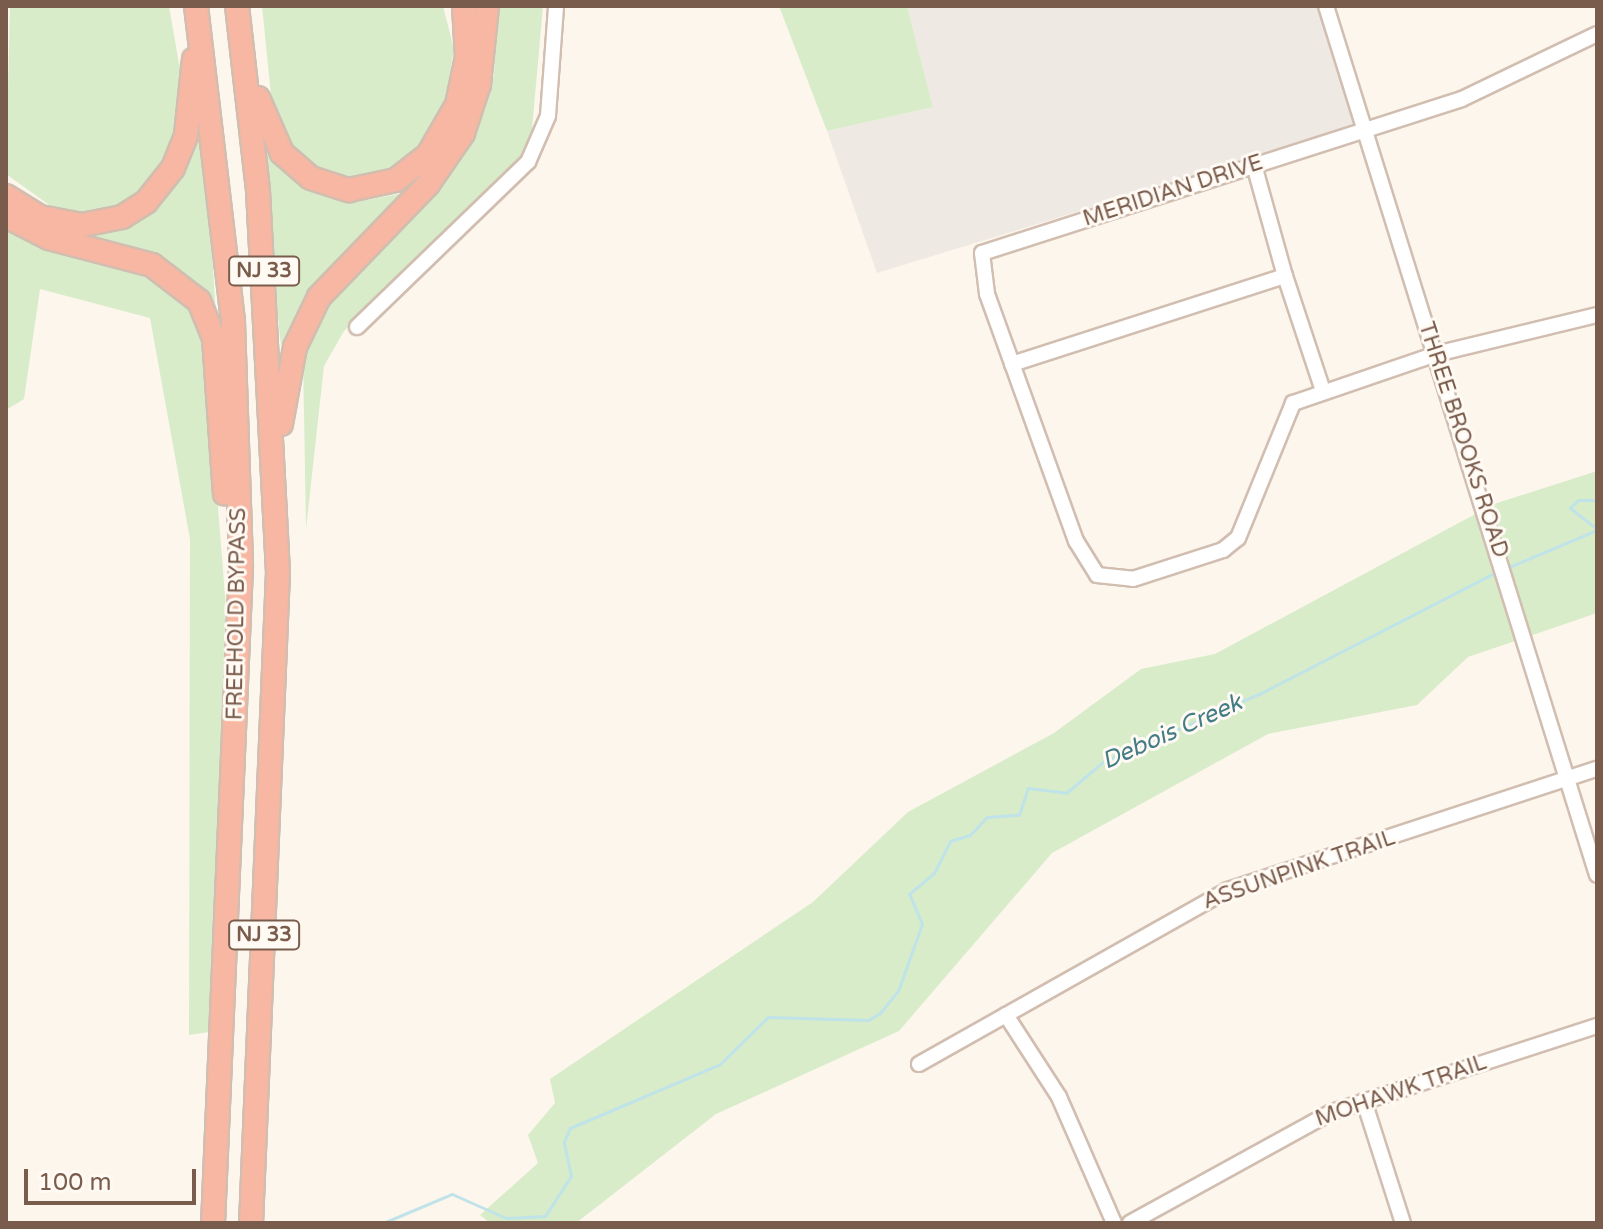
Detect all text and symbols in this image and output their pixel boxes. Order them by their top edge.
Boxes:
street label: MERIDIAN DRIVE [1080,149,1266,233]
road number: NJ 33 [228,255,300,287]
street label: THREE BROOKS ROAD [1412,319,1514,561]
street label: FREEHOLD BYPASS [222,508,252,720]
water label: Debois Creek [1098,688,1246,776]
street label: ASSUNPINK TRAIL [1199,825,1399,915]
road number: NJ 33 [228,919,300,951]
street label: MOHAWK TRAIL [1312,1049,1490,1133]
scale bar [28,1153,200,1203]
text: 100 m [38,1168,112,1197]

